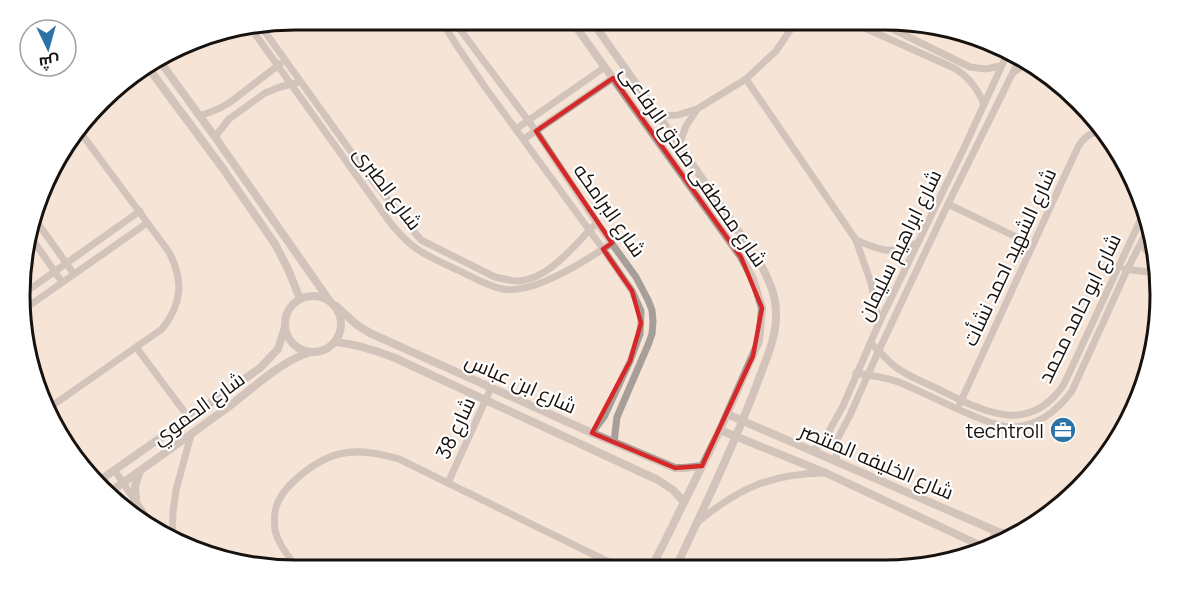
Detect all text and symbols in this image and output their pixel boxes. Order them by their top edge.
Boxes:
north arrow [18,18,78,78]
text: ش [38,51,60,75]
street label: شارع مصطفى صادق الرفاعى [613,60,774,273]
street label: شارع الطبرى [347,141,428,236]
street label: شارع البرامكه [567,158,652,263]
street label: شارع الشهيد احمد نشأت [956,164,1063,351]
street label: شارع ابراهيم سليمان [851,165,948,326]
street label: شارع ابو حامد محمد [1031,229,1128,387]
street label: شارع ابن عباس [461,346,581,421]
street label: شارع الحموي [146,365,252,453]
street label: شارع 38 [429,393,482,464]
office icon: techtroll [1048,415,1078,445]
street label: شارع الخليفه المنتصر [795,416,958,506]
place label: techtroll [966,417,1044,444]

